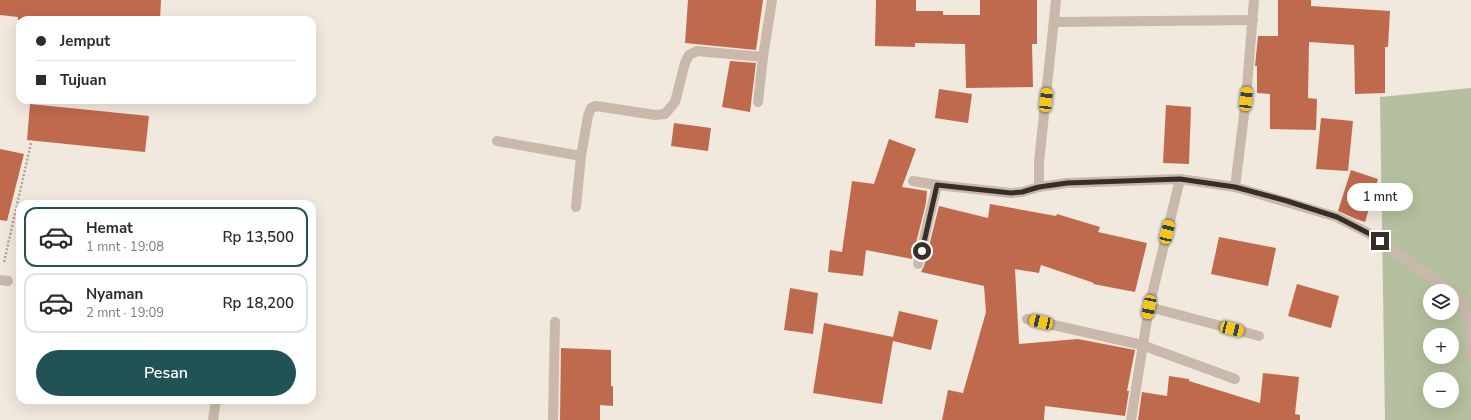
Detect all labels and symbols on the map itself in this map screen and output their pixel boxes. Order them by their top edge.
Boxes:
car [1239,86,1253,112]
car [1039,87,1053,113]
callout: 1 mnt [1347,183,1413,211]
car [1158,219,1176,245]
route end [1371,232,1389,250]
route start [913,242,931,260]
car [1141,294,1157,320]
car [1028,313,1054,331]
car [1219,320,1245,338]

